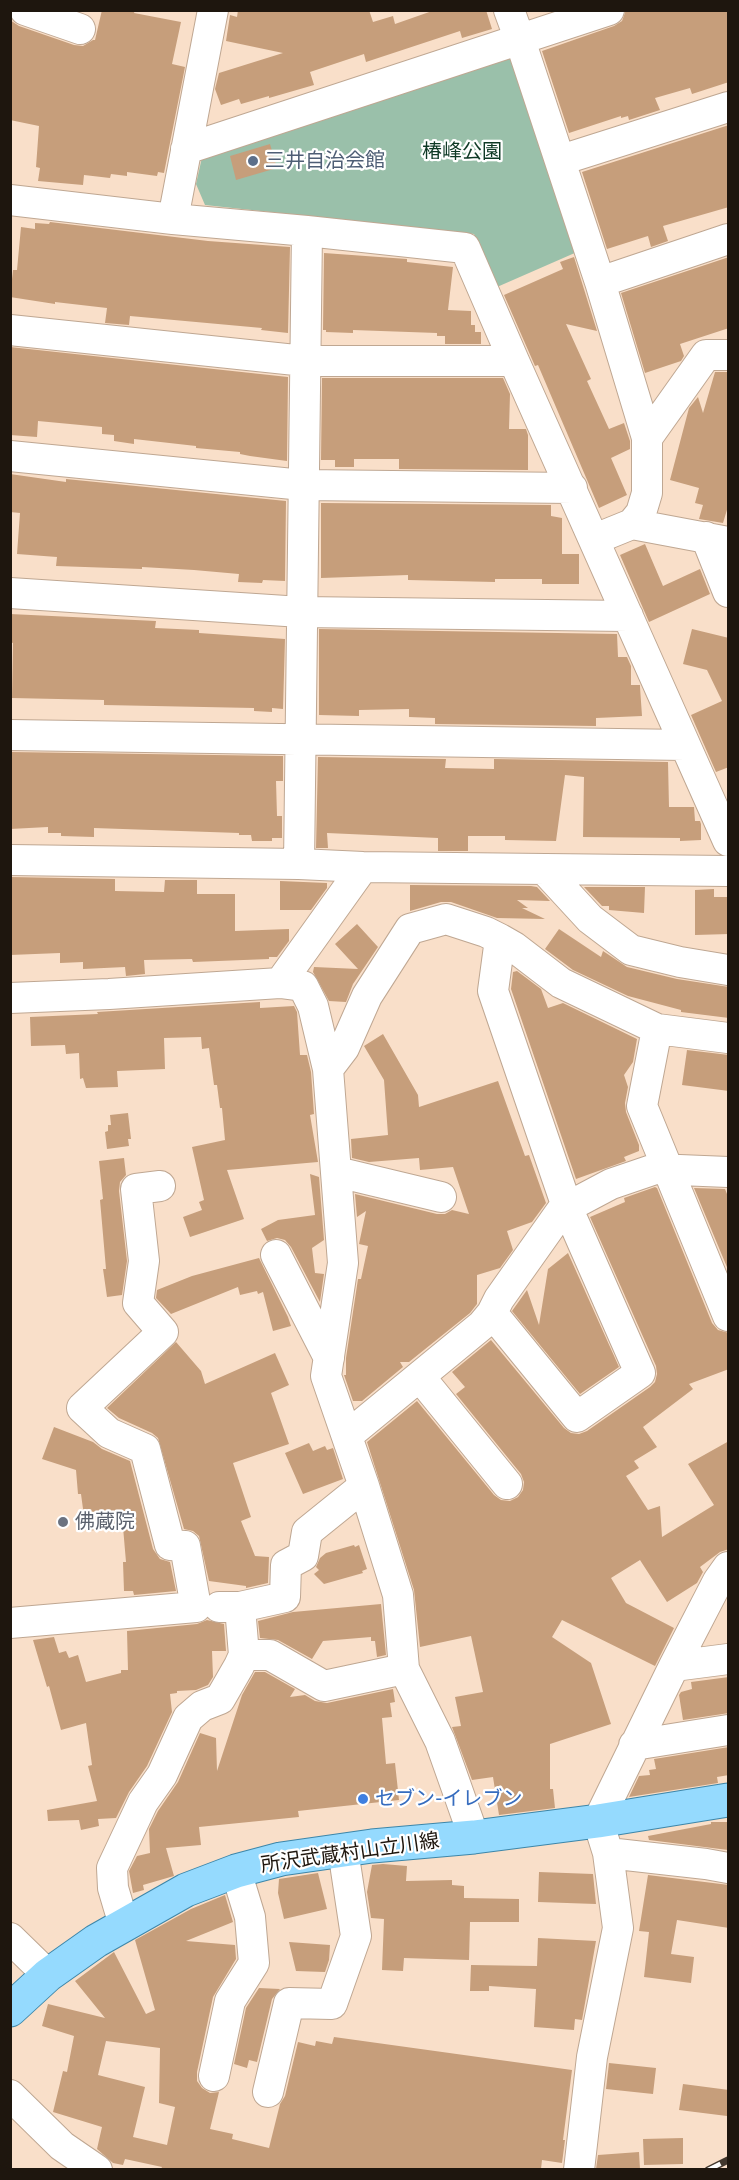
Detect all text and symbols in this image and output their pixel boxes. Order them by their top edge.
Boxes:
park label: 椿峰公園 [422,140,502,164]
place label: 三井自治会館 [265,149,385,173]
marker: 三井自治会館 [246,154,260,168]
place label: 佛蔵院 [75,1510,135,1534]
marker: 佛蔵院 [56,1515,70,1529]
place label: セブン-イレブン [375,1787,523,1811]
marker: セブン-イレブン [356,1792,370,1806]
street label: 所沢武蔵村山立川線 [259,1829,441,1877]

